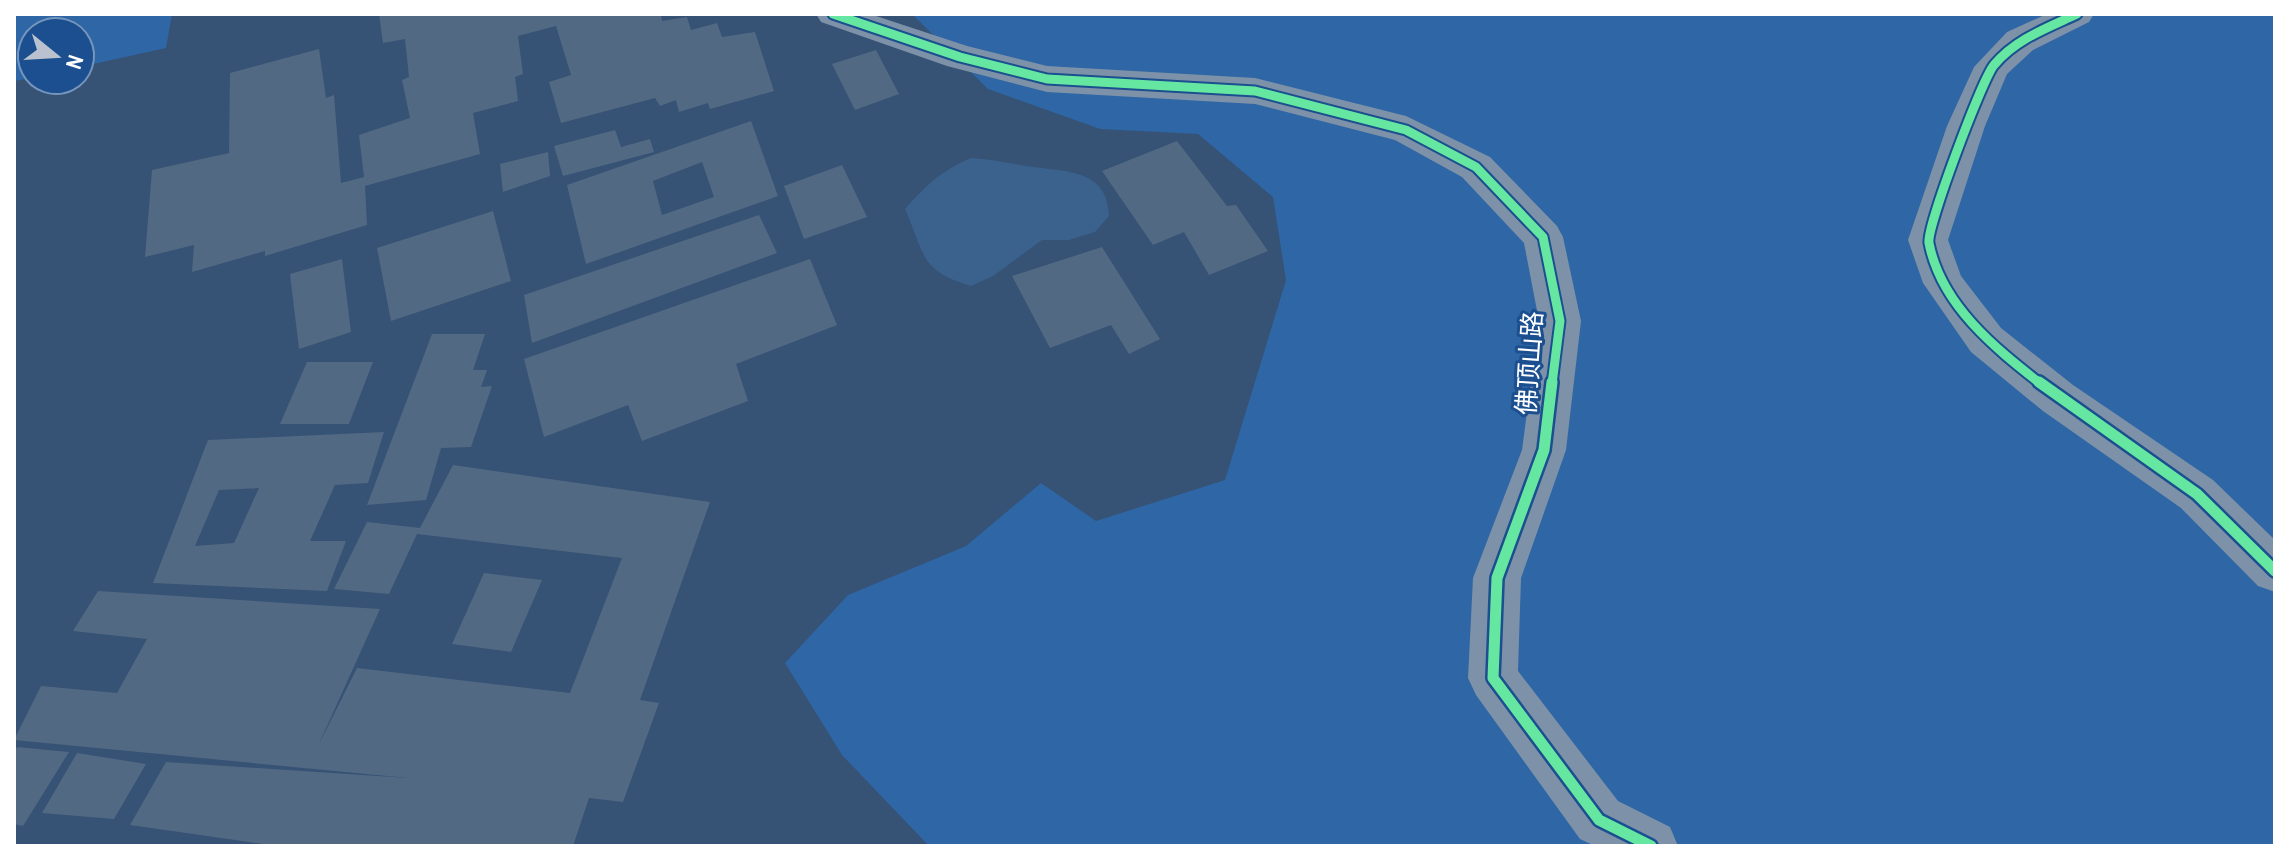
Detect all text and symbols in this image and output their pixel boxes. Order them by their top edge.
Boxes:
north arrow [16,16,96,96]
text: N [59,51,91,73]
street label: 佛顶山路 [1508,310,1550,416]

